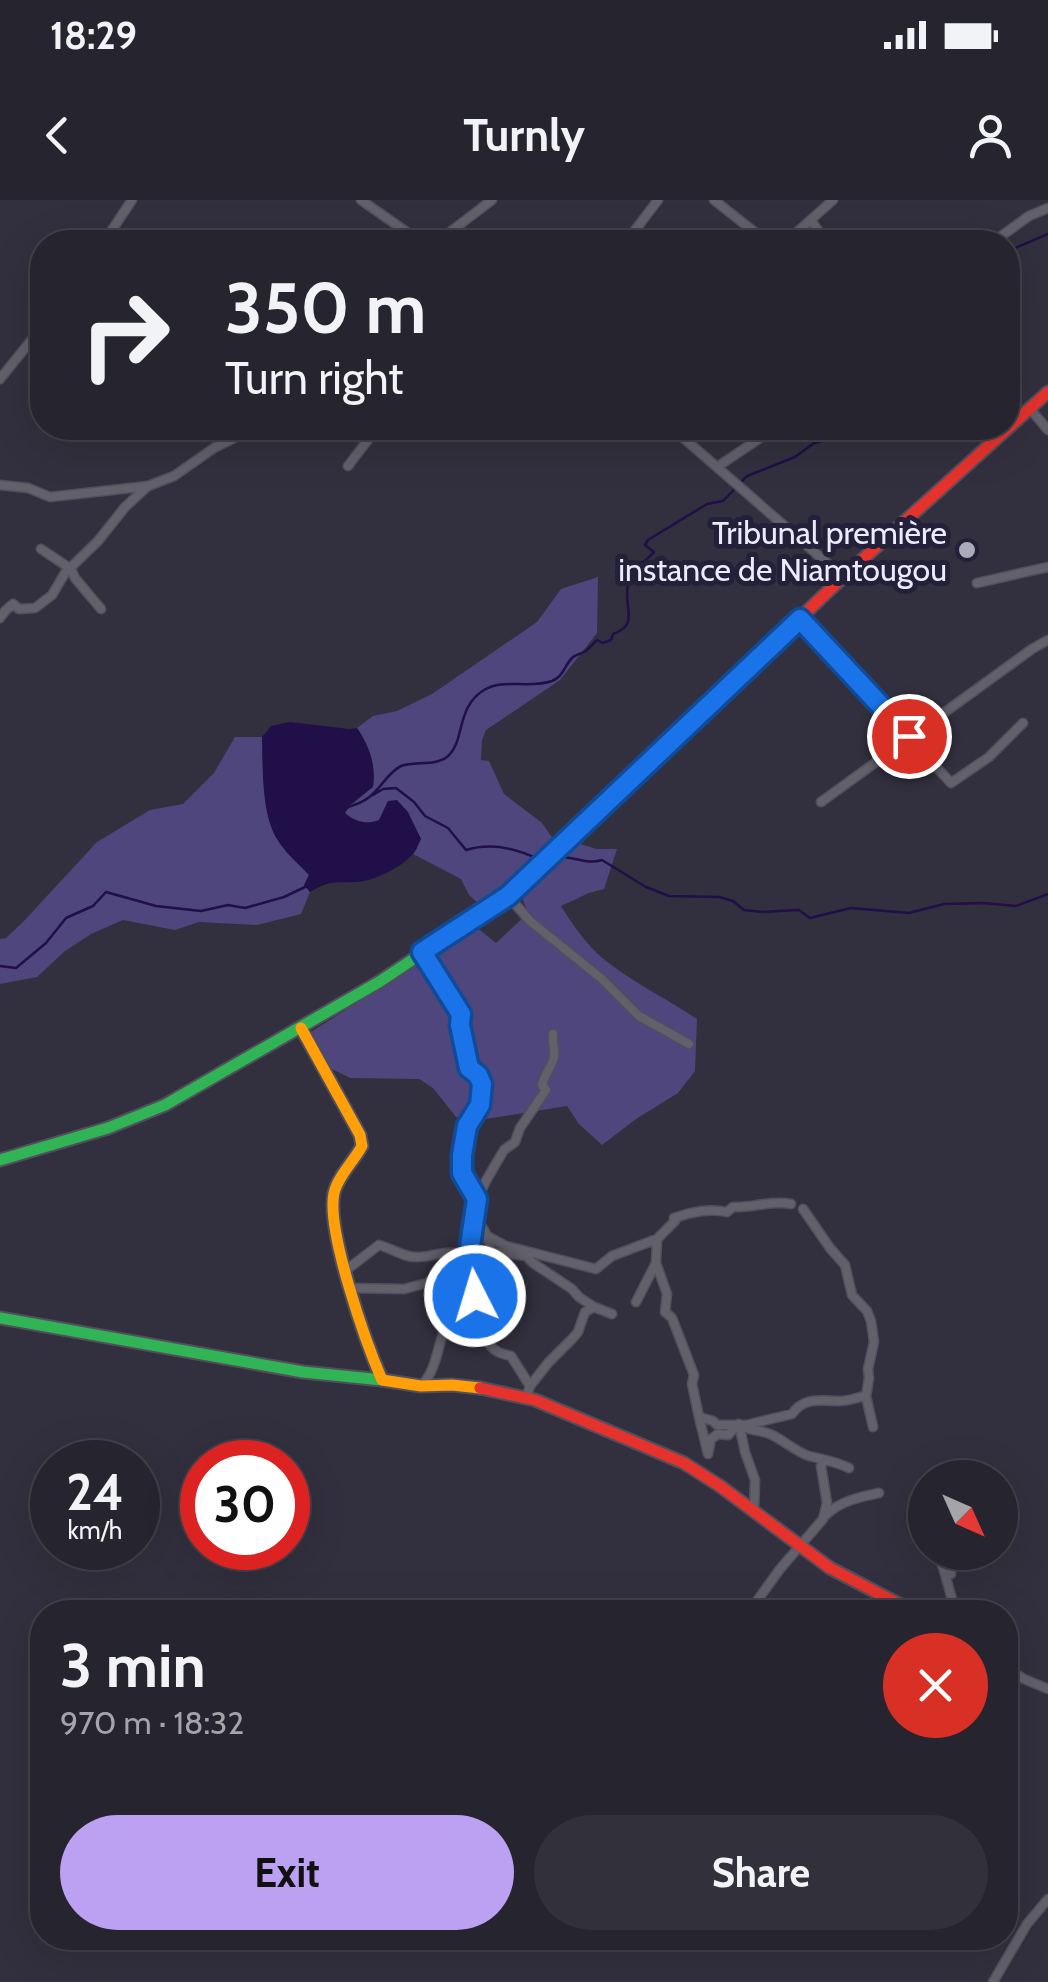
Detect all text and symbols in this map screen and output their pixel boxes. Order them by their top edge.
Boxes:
text: 18:29 [50,12,137,59]
icon: back [30,108,85,163]
text: Turnly [463,108,585,162]
icon: person [963,108,1018,163]
text: 350 m [225,265,426,351]
icon: right [60,270,190,400]
text: Turn right [225,351,404,405]
place label: Tribunal première instance de Niamtougou [618,513,947,589]
marker: Tribunal première instance de Niamtougou [956,539,978,561]
pin [867,694,952,779]
icon: arrive [882,709,937,764]
position arrow [423,1244,527,1348]
speed limit sign: 30 [180,1440,310,1570]
north arrow [908,1460,1018,1570]
map controls [908,1460,1018,1570]
text: 24 [66,1462,124,1523]
text: km/h [68,1515,122,1545]
text: 3 min [60,1629,206,1702]
button: close [883,1633,988,1738]
text: 970 m · 18:32 [60,1703,244,1742]
button: Exit [60,1815,514,1930]
button: Share [534,1815,988,1930]

